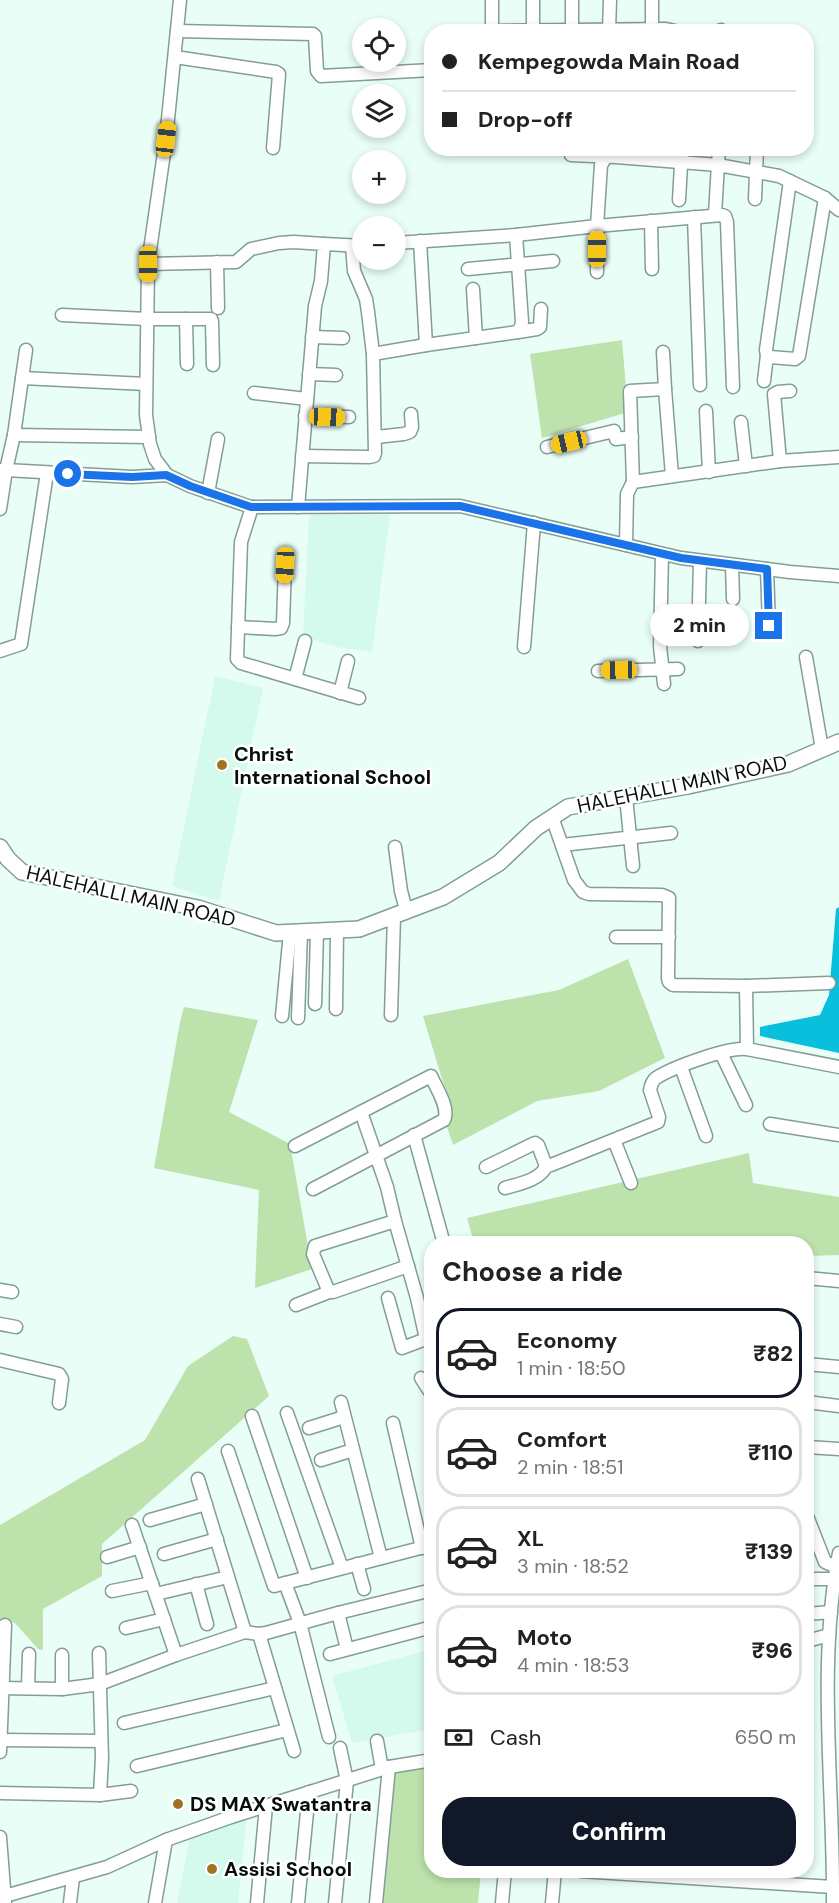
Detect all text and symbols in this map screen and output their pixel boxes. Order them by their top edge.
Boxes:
map controls [352,18,406,270]
button: locate [352,18,406,72]
text: Kempegowda Main Road [478,47,740,76]
button: layers [352,84,406,138]
text: Drop-off [478,105,573,134]
car [155,120,177,158]
button: + [352,150,406,204]
button: − [352,216,406,270]
car [588,231,606,267]
car [139,246,157,282]
car [309,407,345,427]
car [549,429,589,455]
route start [54,460,81,487]
car [275,547,295,583]
callout: 2 min [649,605,748,647]
text: 2 min [673,612,726,638]
route end [755,612,782,639]
car [601,661,637,679]
place label: Christ International School [234,741,431,790]
street label: HALEHALLI MAIN ROAD [575,749,789,819]
marker: Christ International School [215,758,229,772]
street label: HALEHALLI MAIN ROAD [24,859,238,933]
text: Choose a ride [442,1254,623,1289]
icon: car [445,1326,499,1380]
text: Economy [517,1326,617,1355]
text: ₹82 [753,1339,793,1368]
text: 1 min · 18:50 [517,1355,626,1381]
icon: car [445,1425,499,1479]
text: Comfort [517,1425,607,1454]
text: ₹110 [748,1438,793,1467]
text: 2 min · 18:51 [517,1454,623,1480]
icon: car [445,1524,499,1578]
text: XL [517,1524,544,1553]
text: ₹139 [745,1537,793,1566]
text: 3 min · 18:52 [517,1553,629,1579]
icon: car [445,1623,499,1677]
text: Moto [517,1623,572,1652]
text: ₹96 [752,1636,793,1665]
text: 4 min · 18:53 [517,1652,630,1678]
icon: cash [442,1721,475,1754]
text: Cash [490,1723,541,1752]
text: 650 m [735,1724,796,1750]
place label: DS MAX Swatantra [190,1791,372,1817]
marker: DS MAX Swatantra [171,1797,185,1811]
button: Confirm [442,1797,796,1866]
place label: Assisi School [224,1856,352,1882]
marker: Assisi School [205,1862,219,1876]

